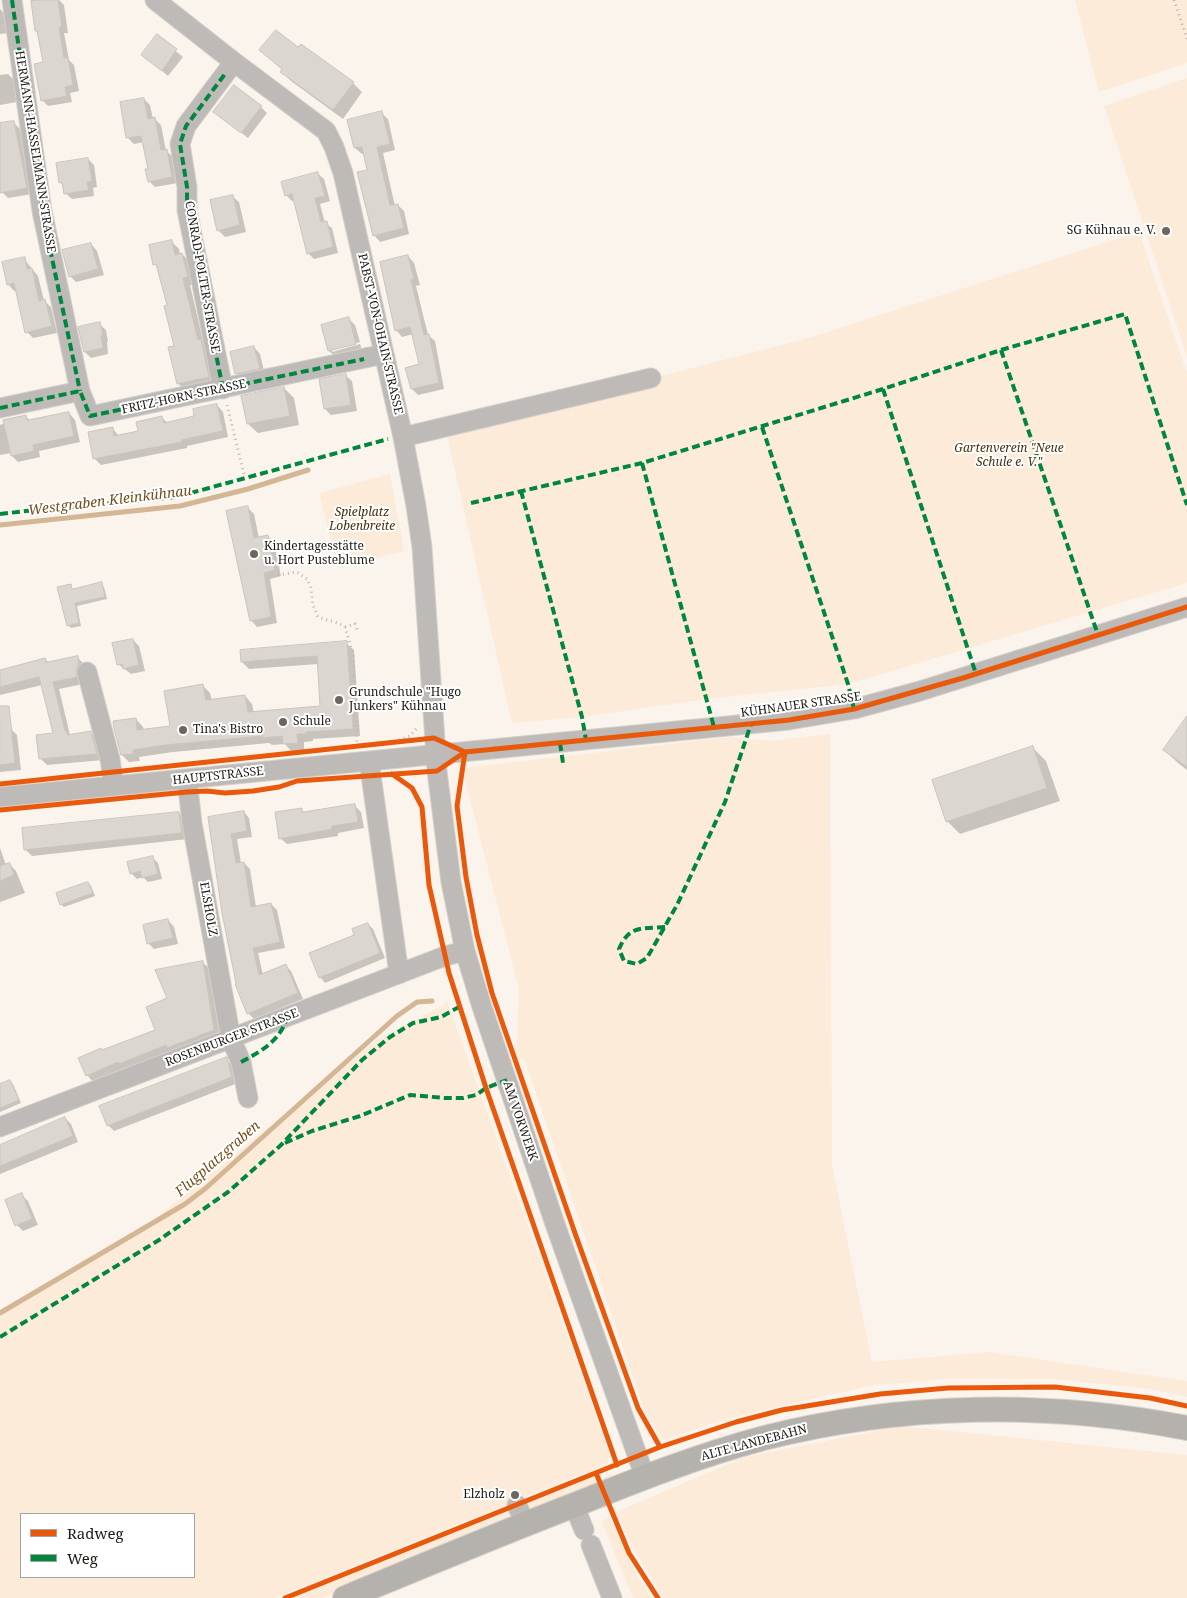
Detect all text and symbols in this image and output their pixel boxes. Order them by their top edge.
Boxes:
street label: HERMANN-HASSELMANN-STRASSE [12,50,58,254]
street label: CONRAD-POLTER-STRASSE [182,200,222,354]
place label: SG Kühnau e. V. [1067,224,1156,238]
marker: SG Kühnau e. V. [1160,225,1172,237]
street label: PABST-VON-OHAIN-STRASSE [354,252,406,416]
street label: FRITZ-HORN-STRASSE [120,377,248,417]
park label: Gartenverein "Neue Schule e. V." [954,442,1064,470]
water label: Westgraben Kleinkühnau [27,483,193,519]
park label: Spielplatz Lobenbreite [329,506,395,534]
place label: Kindertagesstätte u. Hort Pusteblume [264,540,375,568]
marker: Kindertagesstätte u. Hort Pusteblume [248,548,260,560]
place label: Grundschule "Hugo Junkers" Kühnau [349,686,461,714]
street label: KÜHNAUER STRASSE [740,689,862,721]
marker: Grundschule "Hugo Junkers" Kühnau [333,694,345,706]
place label: Schule [293,715,331,729]
marker: Schule [277,716,289,728]
place label: Tina's Bistro [193,723,263,737]
marker: Tina's Bistro [177,724,189,736]
street label: HAUPTSTRASSE [172,764,264,788]
street label: ELSHOLZ [196,881,220,937]
street label: ROSENBURGER STRASSE [163,1006,301,1070]
street label: AM VORWERK [500,1079,540,1163]
water label: Flugplatzgraben [172,1118,264,1200]
street label: ALTE LANDEBAHN [699,1422,809,1464]
place label: Elzholz [463,1488,505,1502]
marker: Elzholz [509,1489,521,1501]
legend [20,1513,195,1578]
text: Radweg [67,1523,124,1543]
text: Weg [67,1548,98,1568]

